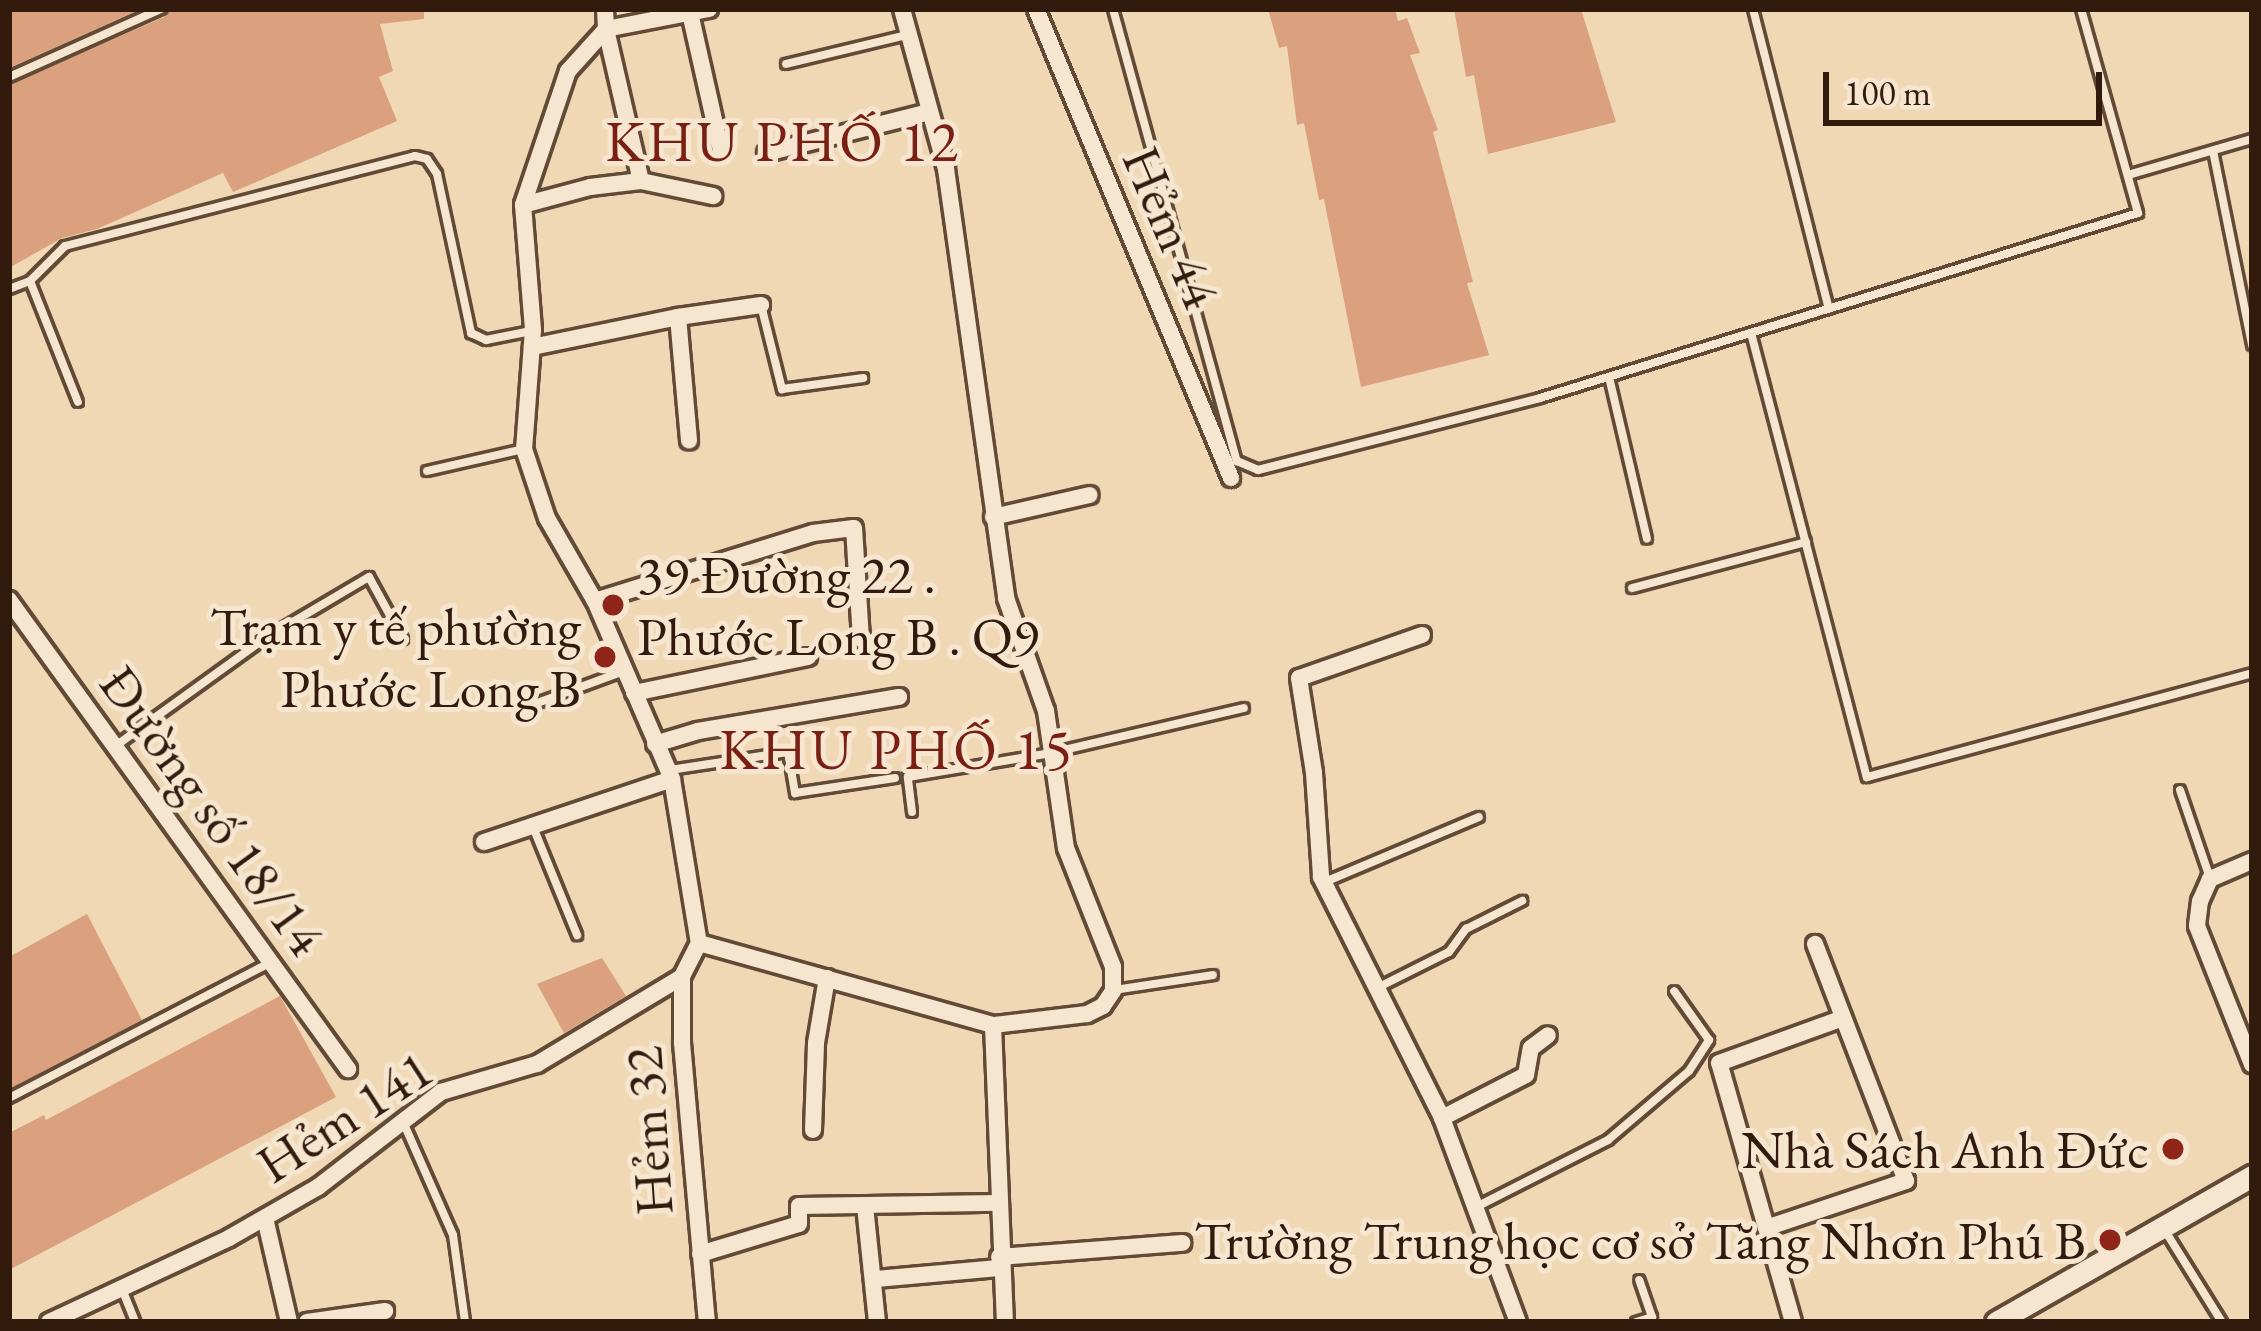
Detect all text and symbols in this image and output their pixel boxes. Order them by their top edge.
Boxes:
scale bar [1829,48,2108,122]
text: 100 m [1844,69,1931,116]
district label: KHU PHỐ 12 [605,108,961,176]
street label: Hẻm 44 [1109,136,1235,318]
place label: 39 Đường 22 . Phước Long B . Q9 [637,542,1039,668]
marker: 39 Đường 22 . Phước Long B . Q9 [600,592,626,618]
place label: Trạm y tế phường Phước Long B [210,594,581,720]
marker: Trạm y tế phường Phước Long B [592,644,618,670]
street label: Đường số 18/14 [86,653,340,967]
district label: KHU PHỐ 15 [719,716,1075,784]
street label: Hẻm 141 [244,1036,444,1196]
street label: Hẻm 32 [610,1044,686,1218]
place label: Nhà Sách Anh Đức [1741,1117,2149,1181]
marker: Nhà Sách Anh Đức [2160,1136,2186,1162]
place label: Trường Trung học cơ sở Tăng Nhơn Phú B [1194,1208,2086,1272]
marker: Trường Trung học cơ sở Tăng Nhơn Phú B [2097,1227,2123,1253]

